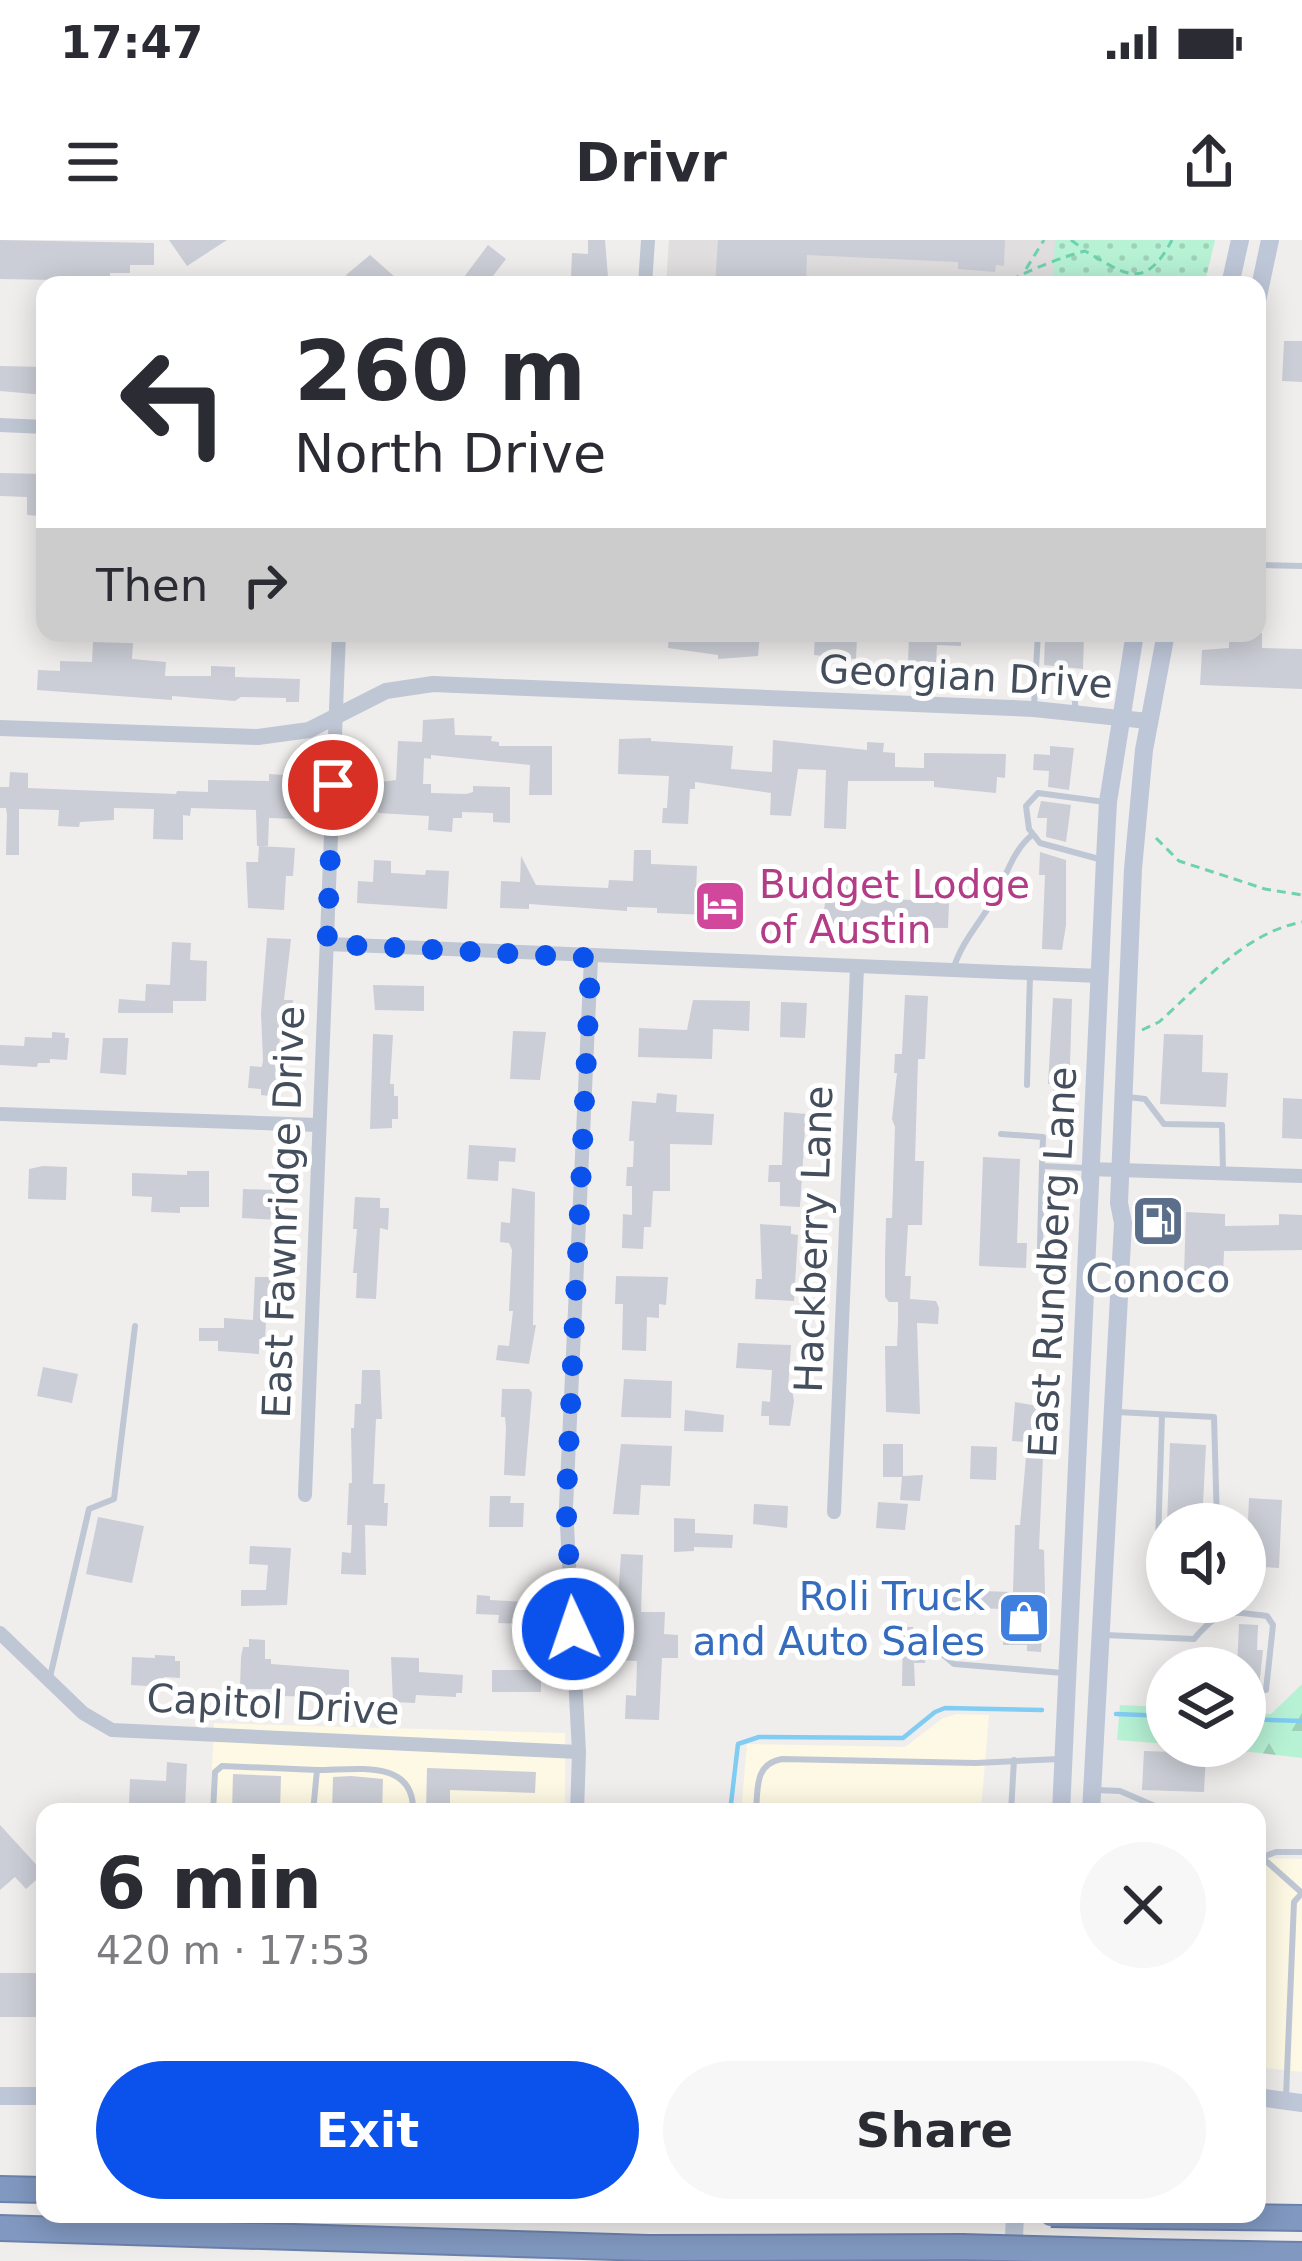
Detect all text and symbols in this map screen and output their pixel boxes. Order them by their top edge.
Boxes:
text: 17:47 [60,16,203,69]
icon: menu [60,129,126,195]
icon: share [1176,129,1242,195]
text: Drivr [575,131,727,194]
text: 260 m [294,322,586,420]
icon: left [96,324,252,480]
text: North Drive [294,422,606,485]
icon: right [232,552,298,618]
text: Then [96,559,208,612]
street label: Georgian Drive [818,646,1114,707]
pin [282,734,384,836]
icon: arrive [300,752,366,818]
place label: Budget Lodge of Austin [759,862,1030,952]
hotel icon: Budget Lodge of Austin [692,878,748,934]
street label: East Fawnridge Drive [254,1005,313,1419]
street label: East Rundberg Lane [1020,1065,1085,1459]
street label: Hackberry Lane [786,1085,841,1393]
fuel station icon: Conoco [1130,1193,1186,1249]
place label: Conoco [1086,1256,1230,1301]
map controls [1146,1503,1266,1767]
button: sound [1146,1503,1266,1623]
position arrow [510,1566,636,1692]
place label: Roli Truck and Auto Sales [692,1574,985,1664]
shop icon: Roli Truck and Auto Sales [996,1590,1052,1646]
button: layers [1146,1647,1266,1767]
street label: Capitol Drive [145,1675,401,1734]
text: 6 min [96,1841,322,1925]
button: close [1080,1842,1206,1968]
text: 420 m · 17:53 [96,1928,370,1973]
button: Exit [96,2061,639,2199]
button: Share [663,2061,1206,2199]

